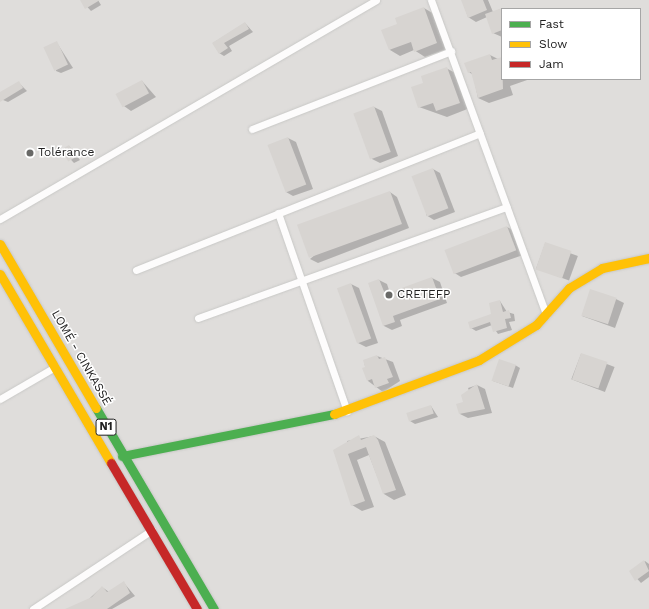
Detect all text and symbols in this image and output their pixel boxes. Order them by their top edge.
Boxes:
legend [501,8,641,80]
text: Fast [539,17,564,31]
text: Slow [539,37,567,51]
text: Jam [539,57,564,71]
place label: Tolérance [38,146,94,160]
marker: Tolérance [25,148,35,158]
place label: CRETEFP [397,288,450,302]
marker: CRETEFP [384,290,394,300]
street label: LOMÉ - CINKASSÉ [48,308,114,408]
road number: N1 [95,418,117,436]

